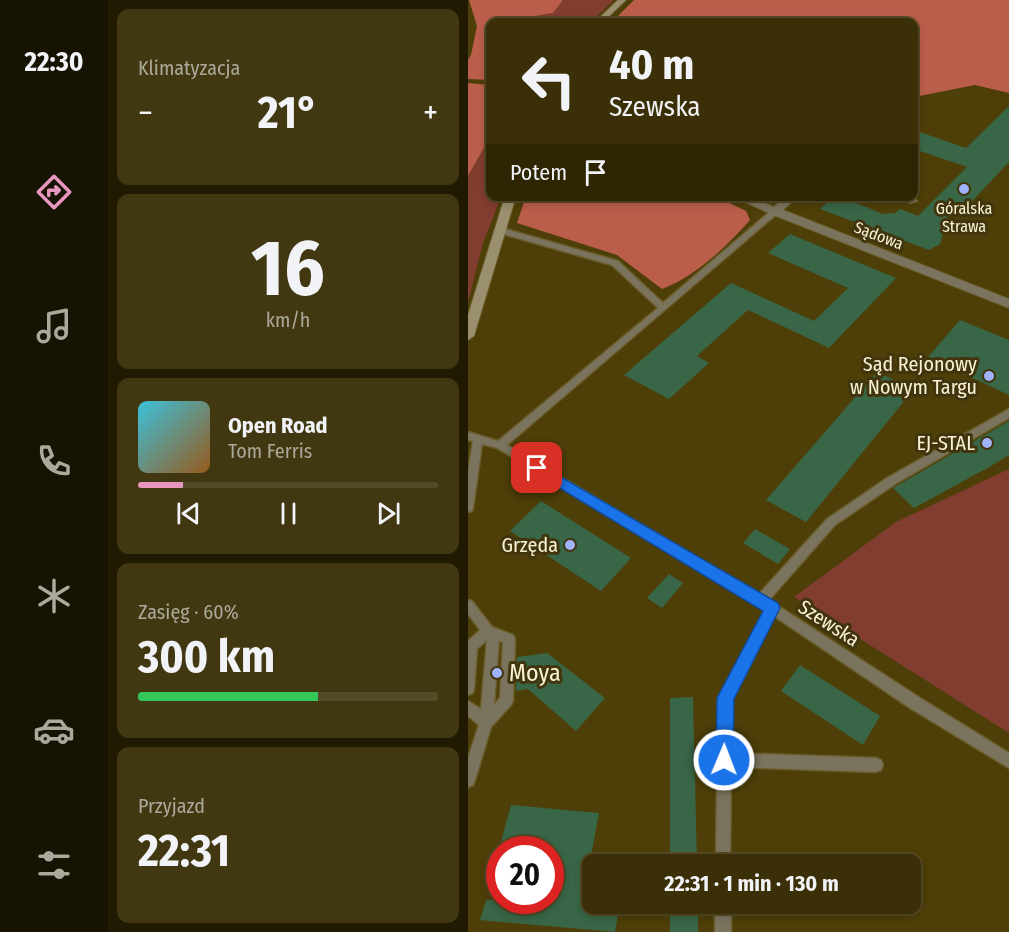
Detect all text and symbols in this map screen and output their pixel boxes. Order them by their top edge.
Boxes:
text: 40 m [609,40,694,90]
icon: left [510,42,588,120]
text: 22:30 [24,46,84,78]
text: Klimatyzacja [138,56,240,80]
text: 21° [258,86,318,140]
text: Szewska [609,91,701,123]
text: − [138,93,153,133]
text: + [423,93,438,133]
icon: arrive [579,156,612,189]
text: Potem [510,159,567,186]
icon: directions [33,171,75,213]
marker: Góralska Strawa [957,182,971,196]
place label: Góralska Strawa [936,199,992,236]
street label: Sądowa [851,217,906,254]
text: 16 [251,222,325,316]
icon: music [33,305,75,347]
text: km/h [266,308,310,332]
place label: Sąd Rejonowy w Nowym Targu [850,352,977,399]
marker: Sąd Rejonowy w Nowym Targu [982,369,996,383]
text: Open Road [228,412,328,439]
place label: EJ-STAL [917,431,975,455]
marker: EJ-STAL [980,436,994,450]
text: Tom Ferris [228,439,312,463]
icon: phone [33,440,75,482]
pin [511,442,562,493]
icon: arrive [520,451,553,484]
icon: previous [172,497,205,530]
icon: pause [272,497,305,530]
icon: next [372,497,405,530]
place label: Grzęda [502,533,558,557]
marker: Grzęda [563,538,577,552]
icon: climate [33,575,75,617]
street label: Szewska [794,594,864,652]
text: Zasięg · 60% [138,600,239,624]
text: 300 km [138,630,275,684]
place label: Moya [509,659,561,687]
marker: Moya [490,666,504,680]
icon: car [33,709,75,751]
position arrow [692,728,756,792]
text: Przyjazd [138,794,205,818]
text: 22:31 [138,824,230,878]
speed limit sign: 20 [486,836,564,914]
icon: filters [33,844,75,886]
text: 22:31 · 1 min · 130 m [664,870,839,897]

